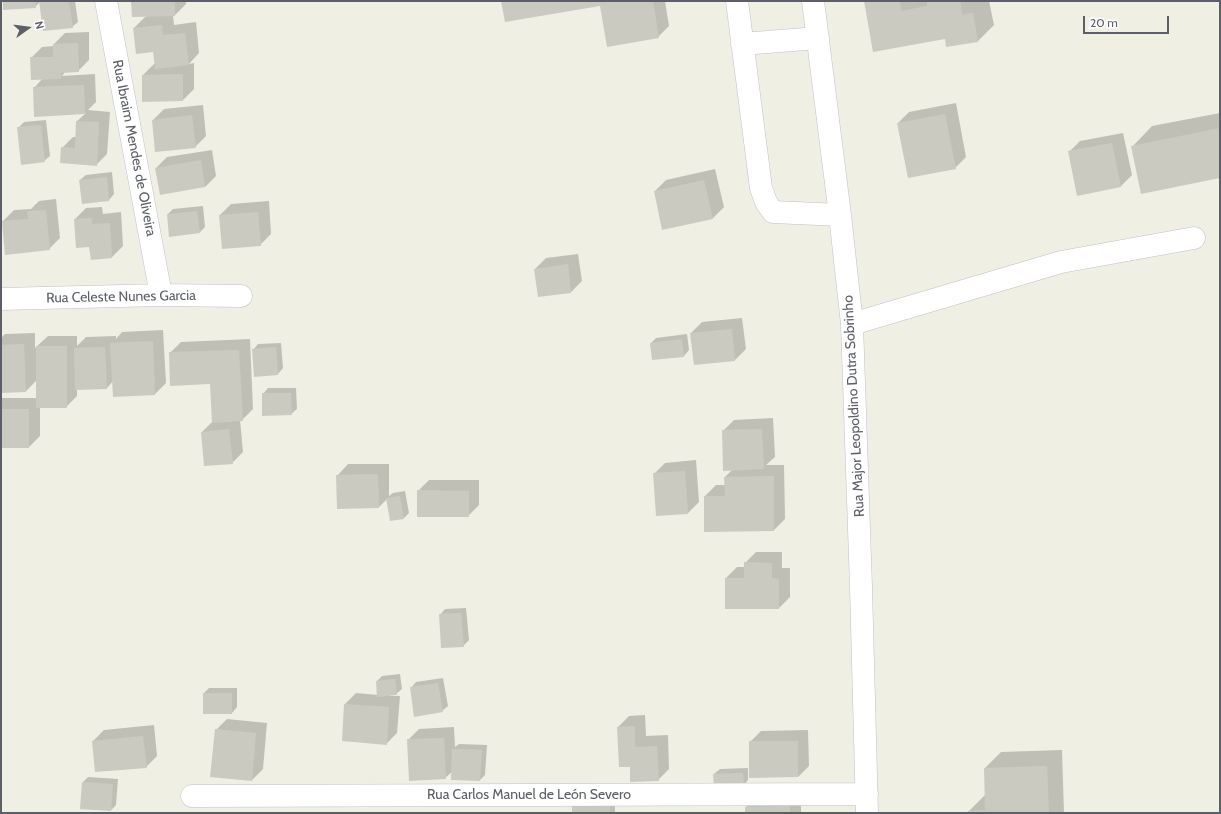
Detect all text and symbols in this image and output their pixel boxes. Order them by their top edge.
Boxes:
north arrow [8,8,48,48]
scale bar [1085,8,1171,34]
text: 20 m [1090,15,1118,30]
text: N [32,20,47,31]
street label: Rua Ibraim Mendes de Oliveira [109,58,159,238]
street label: Rua Celeste Nunes Garcia [46,287,196,307]
street label: Rua Major Leopoldino Dutra Sobrinho [840,295,868,517]
street label: Rua Carlos Manuel de León Severo [427,787,631,803]

